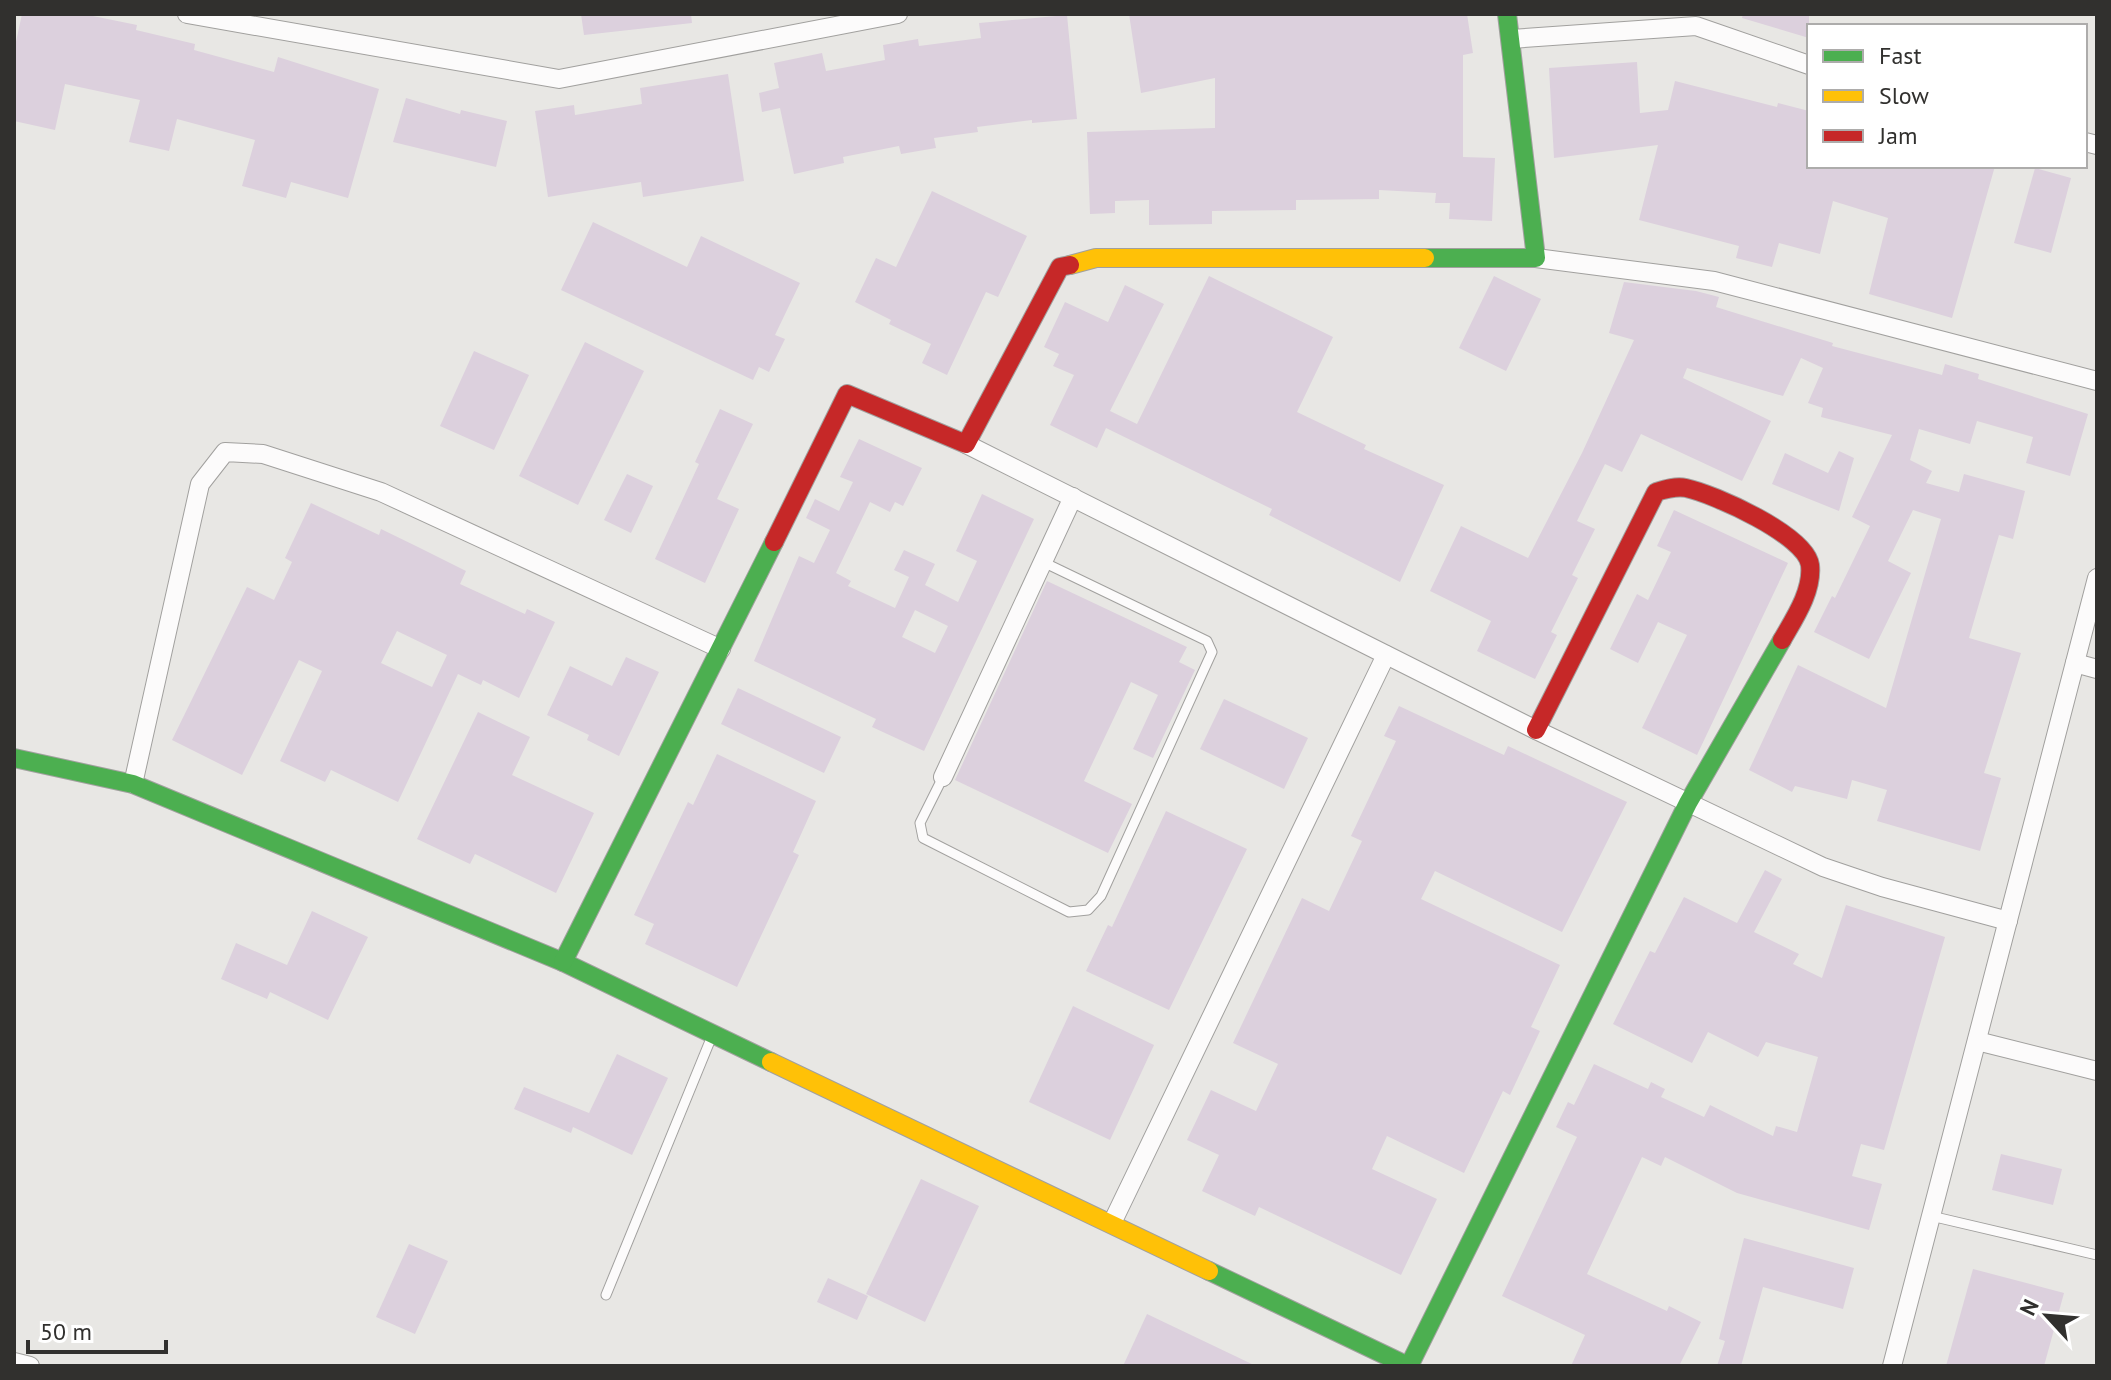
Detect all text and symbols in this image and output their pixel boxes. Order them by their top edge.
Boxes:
legend [1807,24,2087,168]
text: Fast [1879,40,1922,71]
text: Slow [1879,80,1929,111]
text: Jam [1878,120,1917,151]
north arrow [2007,1276,2087,1356]
text: N [2013,1295,2045,1320]
scale bar [28,1304,166,1354]
text: 50 m [40,1316,92,1347]

